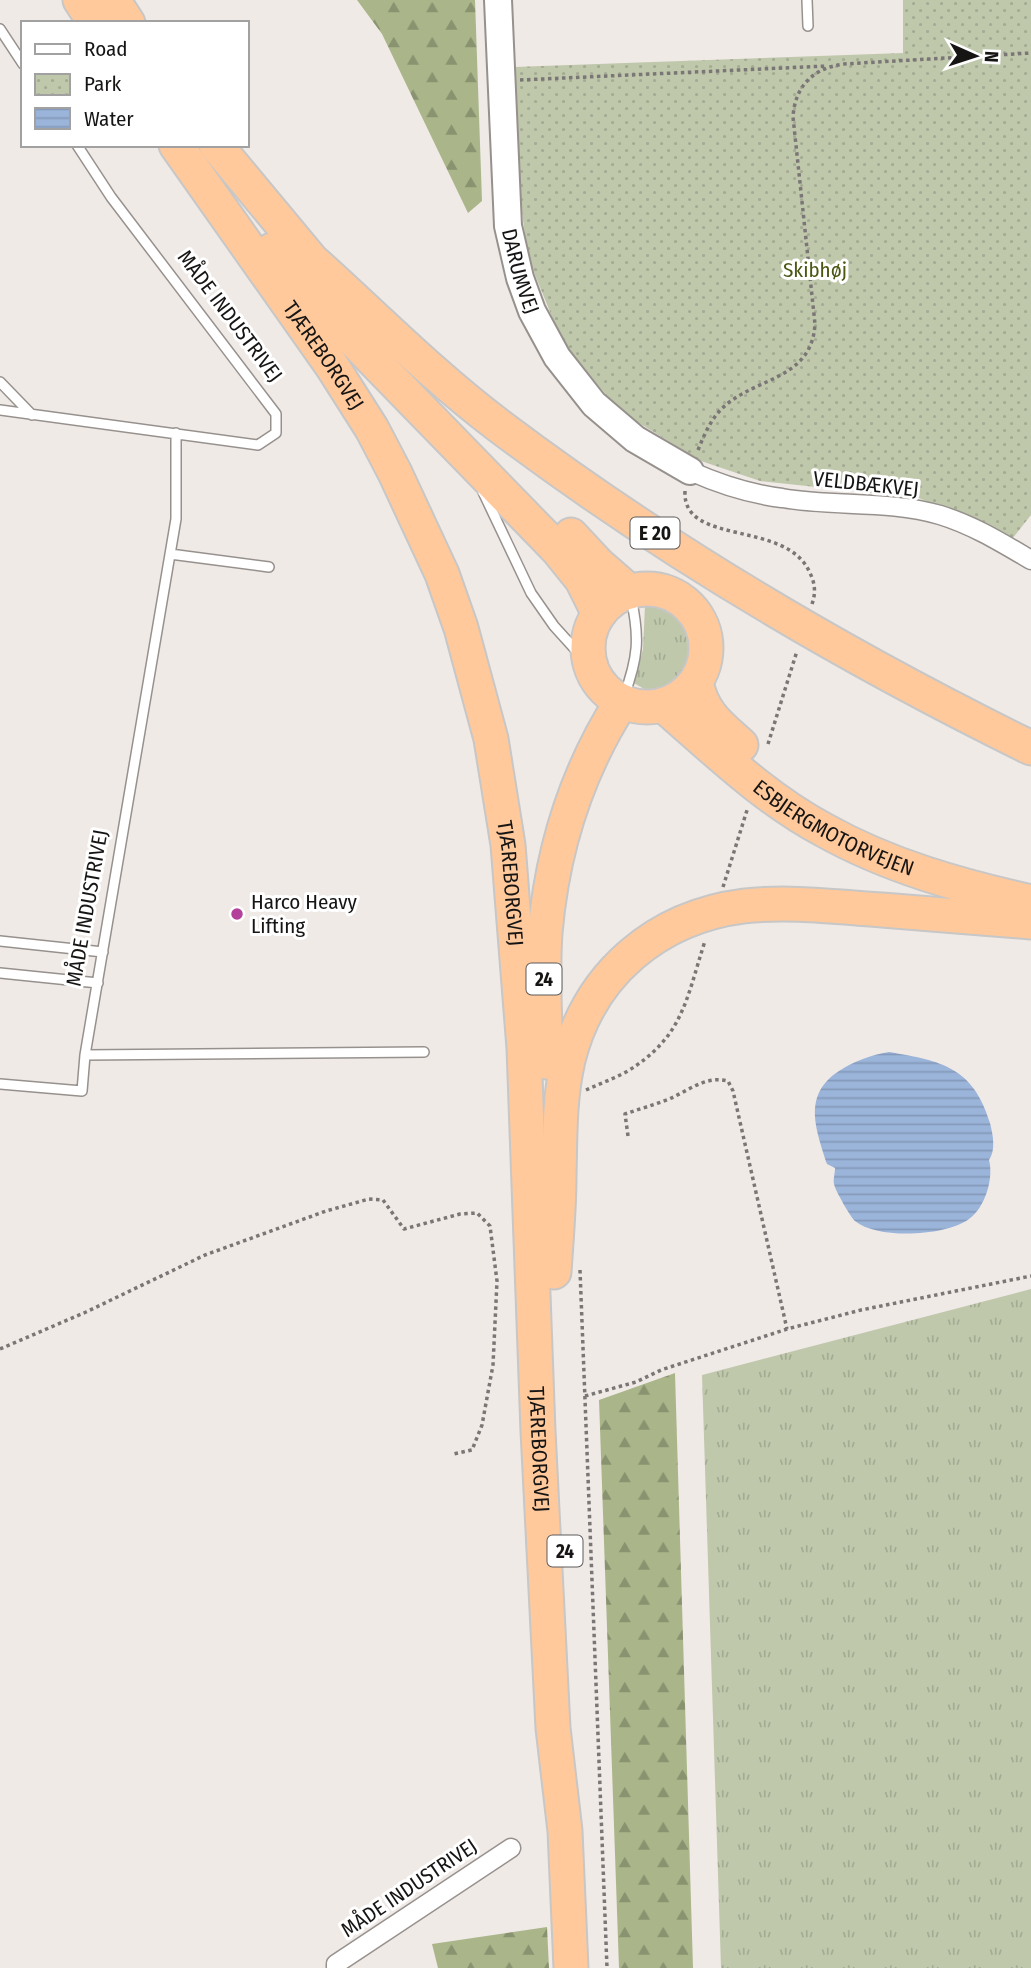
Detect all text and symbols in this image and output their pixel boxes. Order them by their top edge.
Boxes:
legend [21,21,248,147]
north arrow [940,21,1010,91]
text: Road [84,36,128,62]
text: N [980,51,1003,63]
text: Park [84,71,122,97]
text: Water [84,106,134,132]
street label: DARUMVEJ [496,226,545,317]
street label: MÅDE INDUSTRIVEJ [172,245,288,387]
park label: Skibhøj [783,257,847,283]
street label: TJÆREBORGVEJ [277,296,370,415]
street label: VELDBÆKVEJ [812,466,920,502]
road number: E 20 [630,518,680,548]
street label: ESBJERGMOTORVEJEN [748,774,917,882]
street label: TJÆREBORGVEJ [491,818,529,947]
street label: MÅDE INDUSTRIVEJ [60,828,114,988]
place label: Harco Heavy Lifting [251,889,358,939]
marker: Harco Heavy Lifting [229,906,245,922]
road number: 24 [526,964,562,995]
street label: TJÆREBORGVEJ [523,1386,555,1513]
road number: 24 [548,1536,582,1567]
street label: MÅDE INDUSTRIVEJ [336,1833,482,1943]

